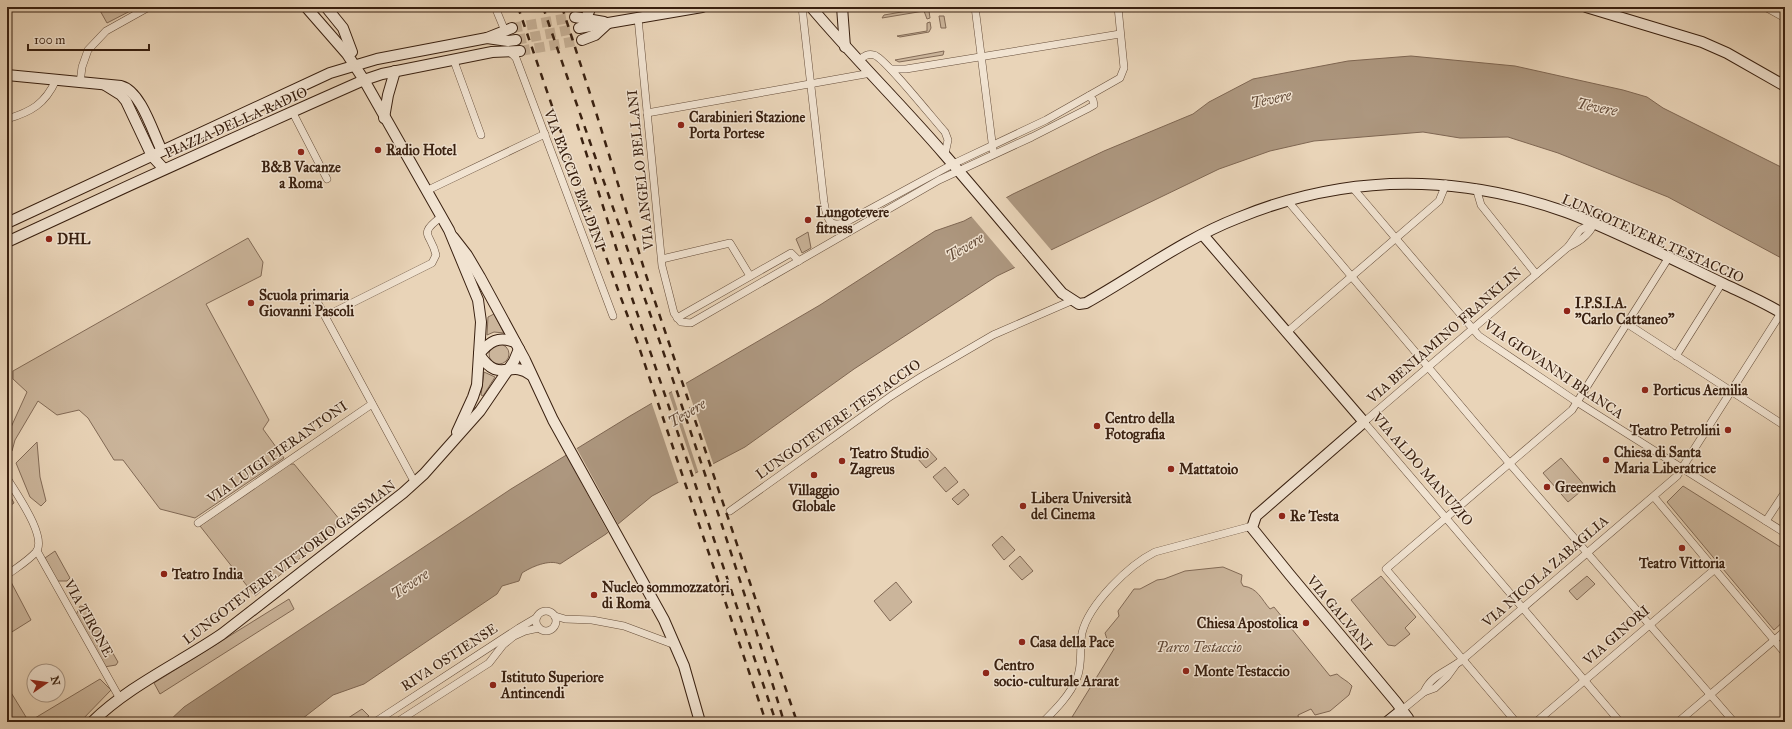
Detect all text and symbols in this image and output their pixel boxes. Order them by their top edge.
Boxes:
scale bar [28,26,149,52]
text: 100 m [34,33,65,47]
street label: PIAZZA DELLA RADIO [162,83,310,162]
water label: Tevere [1249,86,1293,112]
street label: VIA ANGELO BELLANI [624,89,657,252]
water label: Tevere [1575,94,1619,120]
street label: VIA BACCIO BALDINI [540,106,609,252]
place label: Carabinieri Stazione Porta Portese [689,109,805,142]
marker: Carabinieri Stazione Porta Portese [676,120,686,130]
place label: Radio Hotel [386,142,458,159]
marker: Radio Hotel [373,145,383,155]
marker: B&B Vacanze a Roma [296,147,306,157]
place label: B&B Vacanze a Roma [261,159,341,192]
street label: LUNGOTEVERE TESTACCIO [1559,191,1746,286]
place label: Lungotevere fitness [816,204,889,237]
marker: Lungotevere fitness [803,215,813,225]
water label: Tevere [943,229,988,265]
place label: DHL [57,231,91,248]
marker: DHL [44,234,54,244]
street label: VIA BENIAMINO FRANKLIN [1363,264,1525,408]
place label: Scuola primaria Giovanni Pascoli [259,287,354,320]
place label: I.P.S.I.A. "Carlo Cattaneo" [1575,295,1675,328]
marker: Scuola primaria Giovanni Pascoli [246,298,256,308]
marker: I.P.S.I.A. "Carlo Cattaneo" [1562,306,1572,316]
street label: VIA GIOVANNI BRANCA [1480,316,1627,423]
street label: LUNGOTEVERE TESTACCIO [753,356,924,483]
place label: Porticus Aemilia [1653,382,1749,399]
marker: Porticus Aemilia [1640,385,1650,395]
water label: Tevere [665,395,710,431]
street label: VIA LUIGI PIERANTONI [203,397,351,508]
street label: VIA ALDO MANUZIO [1368,408,1476,530]
place label: Centro della Fotografia [1105,410,1176,444]
marker: Centro della Fotografia [1092,421,1102,431]
place label: Teatro Petrolini [1629,422,1720,439]
marker: Teatro Petrolini [1723,425,1733,435]
place label: Chiesa di Santa Maria Liberatrice [1614,444,1716,477]
place label: Teatro Studio Zagreus [849,445,929,479]
marker: Chiesa di Santa Maria Liberatrice [1601,455,1611,465]
marker: Teatro Studio Zagreus [837,456,847,466]
place label: Mattatoio [1179,461,1238,478]
marker: Mattatoio [1166,464,1176,474]
marker: Villaggio Globale [809,470,819,480]
street label: LUNGOTEVERE VITTORIO GASSMAN [179,477,399,648]
place label: Greenwich [1555,479,1616,496]
place label: Villaggio Globale [787,482,840,515]
marker: Greenwich [1542,482,1552,492]
place label: Libera Università del Cinema [1031,490,1132,523]
marker: Libera Università del Cinema [1018,501,1028,511]
place label: Re Testa [1290,508,1340,525]
marker: Re Testa [1277,511,1287,521]
street label: VIA NICOLA ZABAGLIA [1478,512,1612,631]
marker: Teatro Vittoria [1677,543,1687,553]
place label: Teatro Vittoria [1638,555,1726,572]
water label: Tevere [388,565,432,603]
place label: Teatro India [171,566,244,583]
marker: Teatro India [159,569,169,579]
street label: VIA GALVANI [1303,571,1376,654]
street label: VIA TIRONE [60,576,117,660]
place label: Nucleo sommozzatori di Roma [602,579,730,612]
marker: Nucleo sommozzatori di Roma [589,590,599,600]
street label: VIA GINORI [1579,602,1653,670]
place label: Chiesa Apostolica [1197,615,1299,633]
marker: Chiesa Apostolica [1301,618,1311,628]
street label: RIVA OSTIENSE [398,620,501,695]
place label: Casa della Pace [1030,634,1114,651]
marker: Casa della Pace [1017,637,1027,647]
park label: Parco Testaccio [1156,639,1242,656]
place label: Centro socio-culturale Ararat [994,657,1119,690]
north arrow [26,663,66,703]
place label: Monte Testaccio [1194,663,1290,680]
marker: Monte Testaccio [1181,666,1191,676]
marker: Centro socio-culturale Ararat [981,668,991,678]
place label: Istituto Superiore Antincendi [500,669,604,702]
text: N [48,675,63,688]
marker: Istituto Superiore Antincendi [488,680,498,690]

